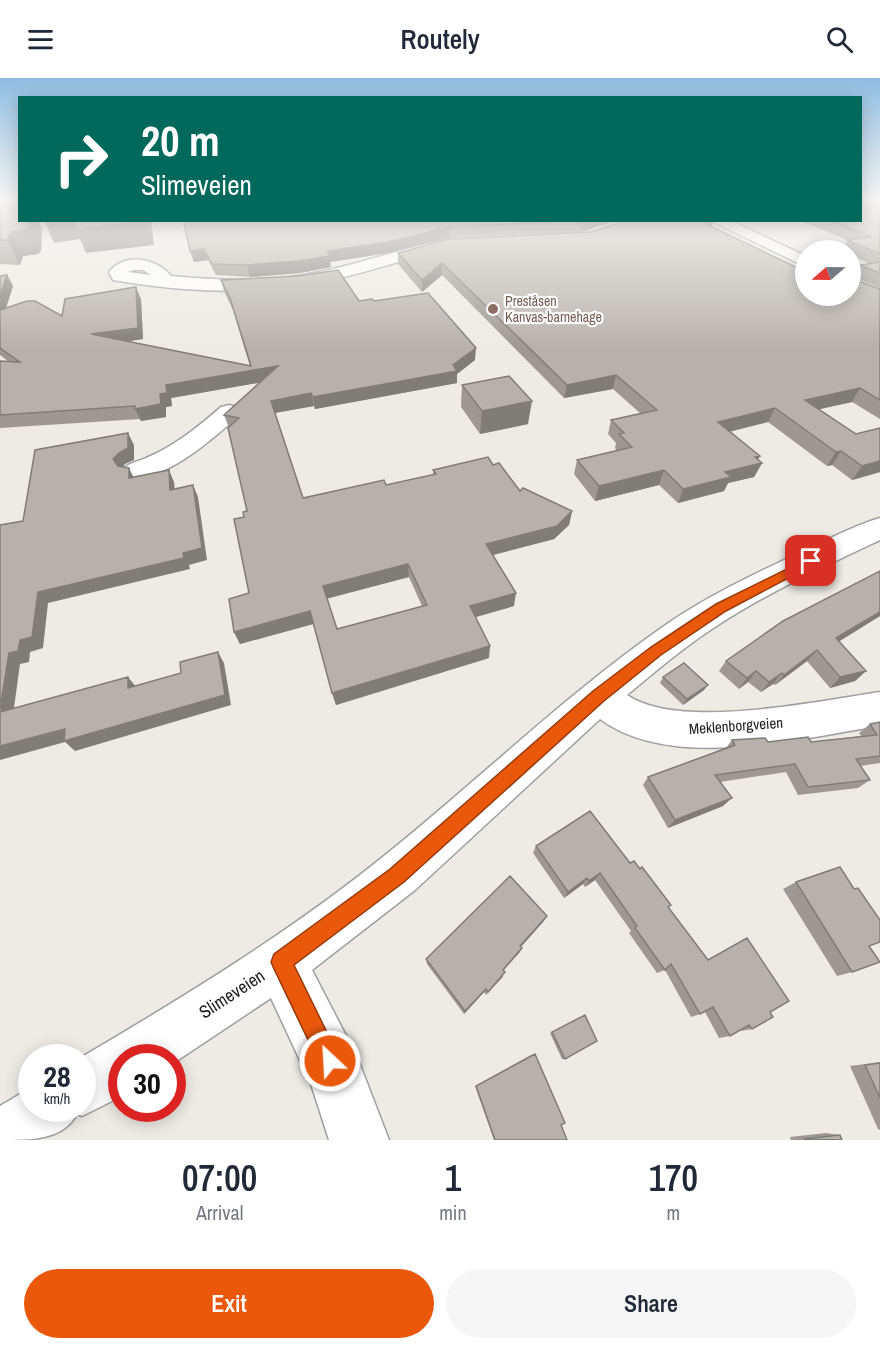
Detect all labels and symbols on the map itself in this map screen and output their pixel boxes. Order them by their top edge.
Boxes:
north arrow [795,240,861,306]
place label: Preståsen Kanvas-barnehage [505,292,602,326]
marker: Preståsen Kanvas-barnehage [486,302,500,316]
pin [785,535,836,586]
street label: Meklenborgveien [688,712,784,739]
street label: Slimeveien [194,963,270,1024]
position arrow [298,1029,362,1093]
speed limit sign: 30 [108,1044,186,1122]

